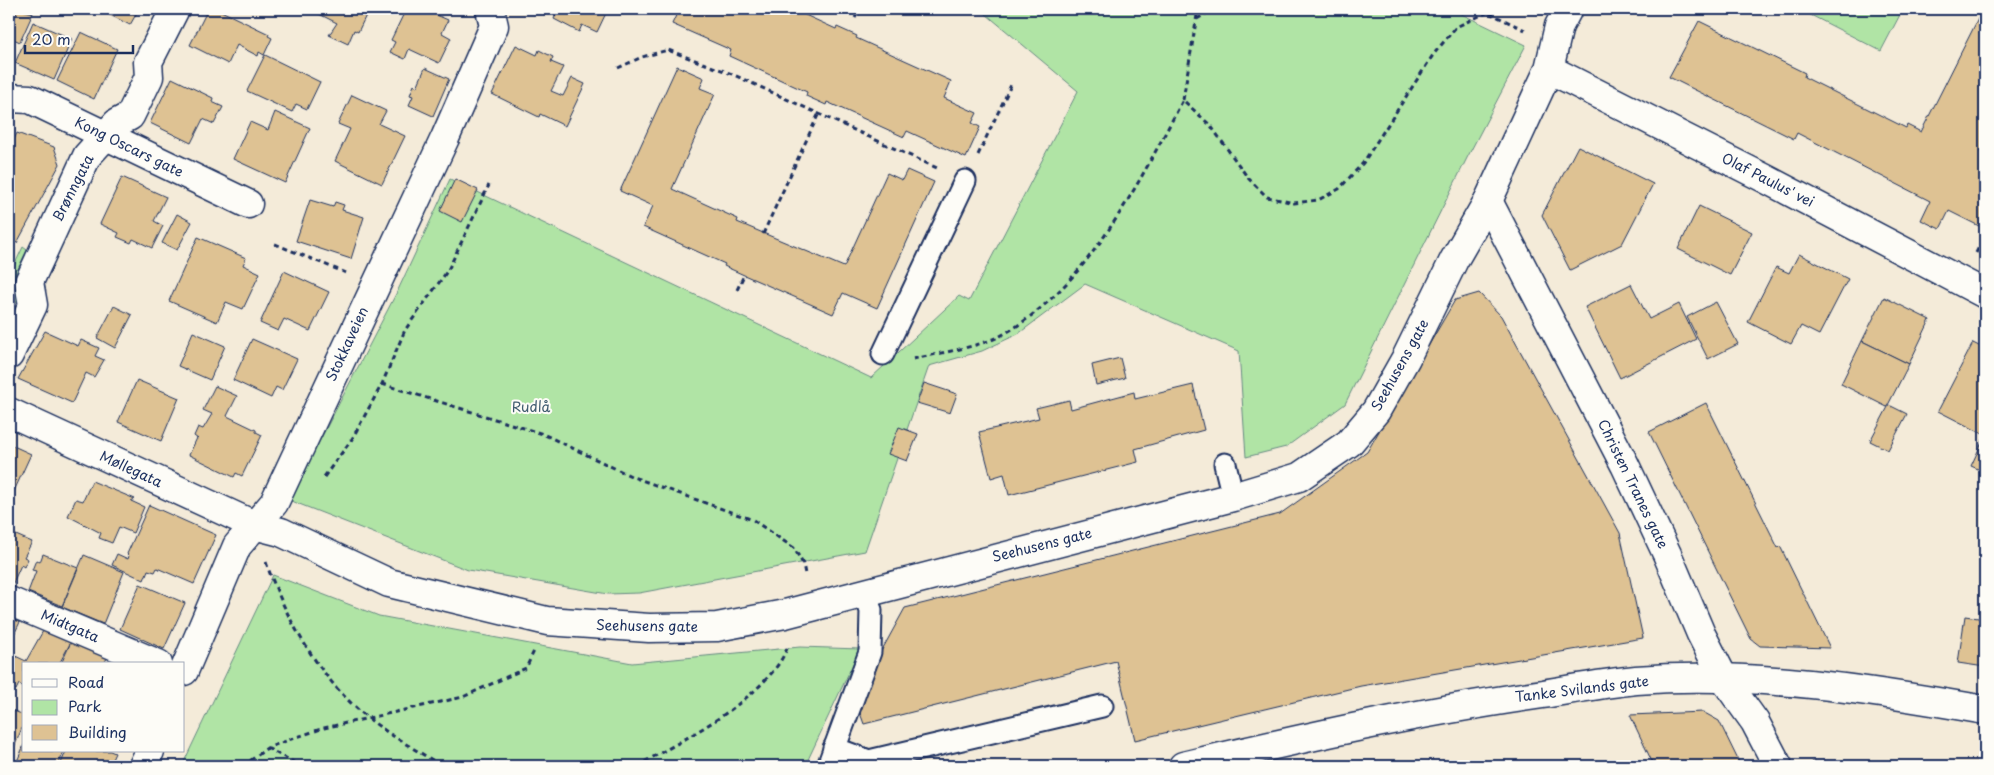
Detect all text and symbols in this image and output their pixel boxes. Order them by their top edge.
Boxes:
scale bar [25,22,132,54]
text: 20 m [32,27,71,50]
street label: Kong Oscars gate [71,111,187,182]
street label: Olaf Paulus' vei [1718,147,1818,212]
street label: Brønngata [47,150,99,225]
street label: Stokkaveien [320,303,373,385]
street label: Seehusens gate [1366,315,1434,415]
park label: Rudlå [512,396,551,417]
street label: Christen Tranes gate [1593,416,1674,552]
street label: Møllegata [96,445,166,492]
street label: Seehusens gate [990,522,1094,567]
street label: Midtgata [38,604,103,647]
street label: Seehusens gate [596,614,698,637]
legend [22,662,185,752]
text: Road [68,670,104,693]
street label: Tanke Svilands gate [1514,670,1650,707]
text: Park [68,694,102,717]
text: Building [68,720,127,743]

